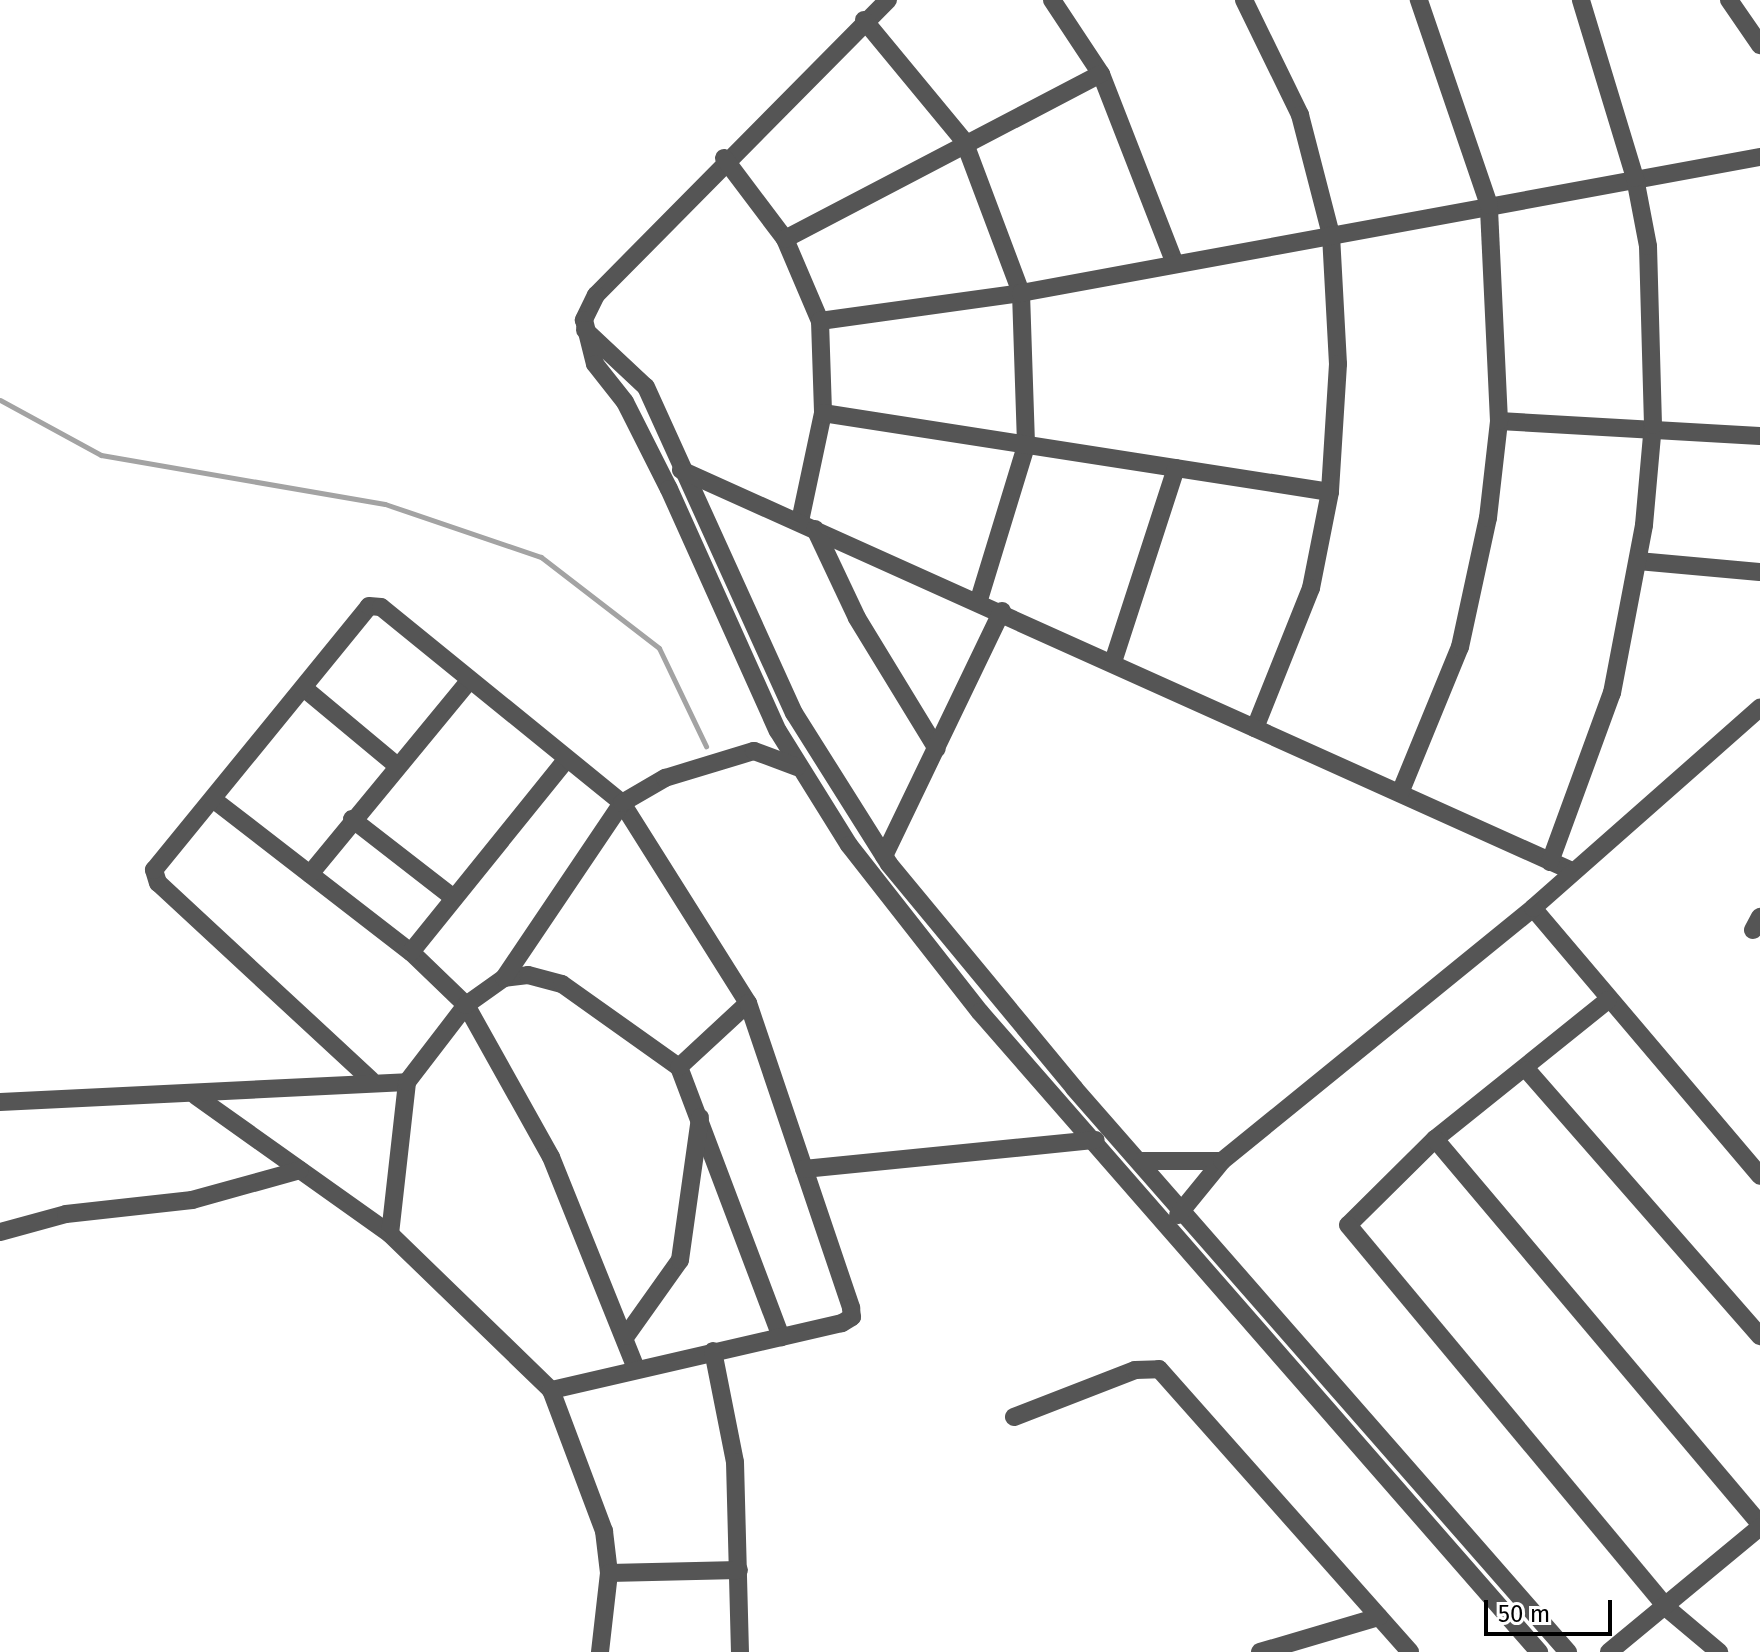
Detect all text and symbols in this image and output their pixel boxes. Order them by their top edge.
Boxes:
scale bar [1488,1584,1616,1634]
text: 50 m [1498,1600,1550,1628]

